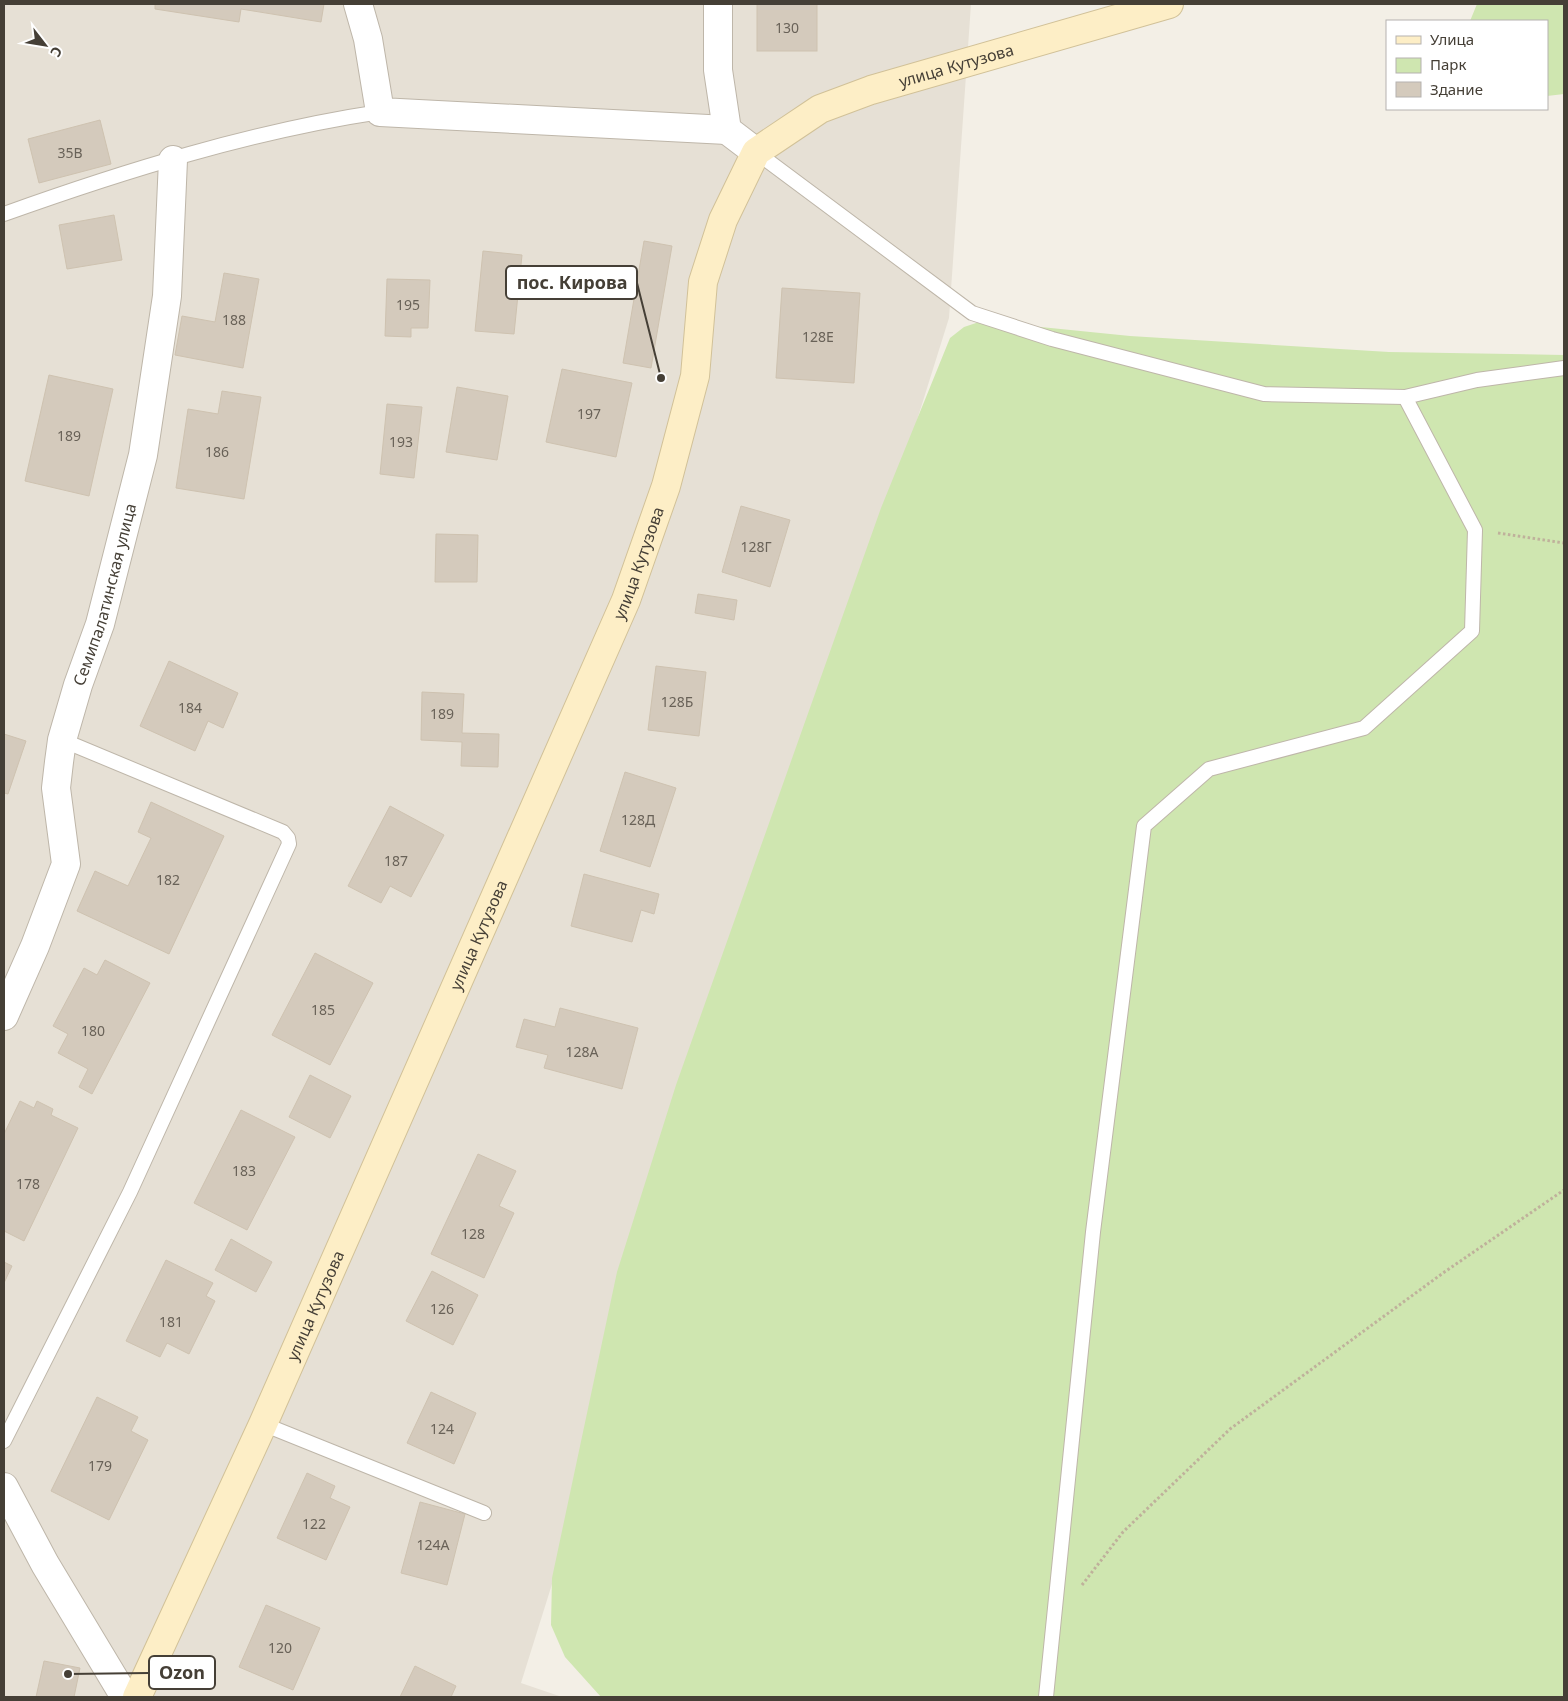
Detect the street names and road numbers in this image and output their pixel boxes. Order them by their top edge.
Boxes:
street label: улица Кутузова [896,38,1016,92]
street label: Семипалатинская улица [68,501,141,689]
street label: улица Кутузова [608,504,669,623]
street label: улица Кутузова [444,876,512,994]
street label: улица Кутузова [281,1247,349,1364]

